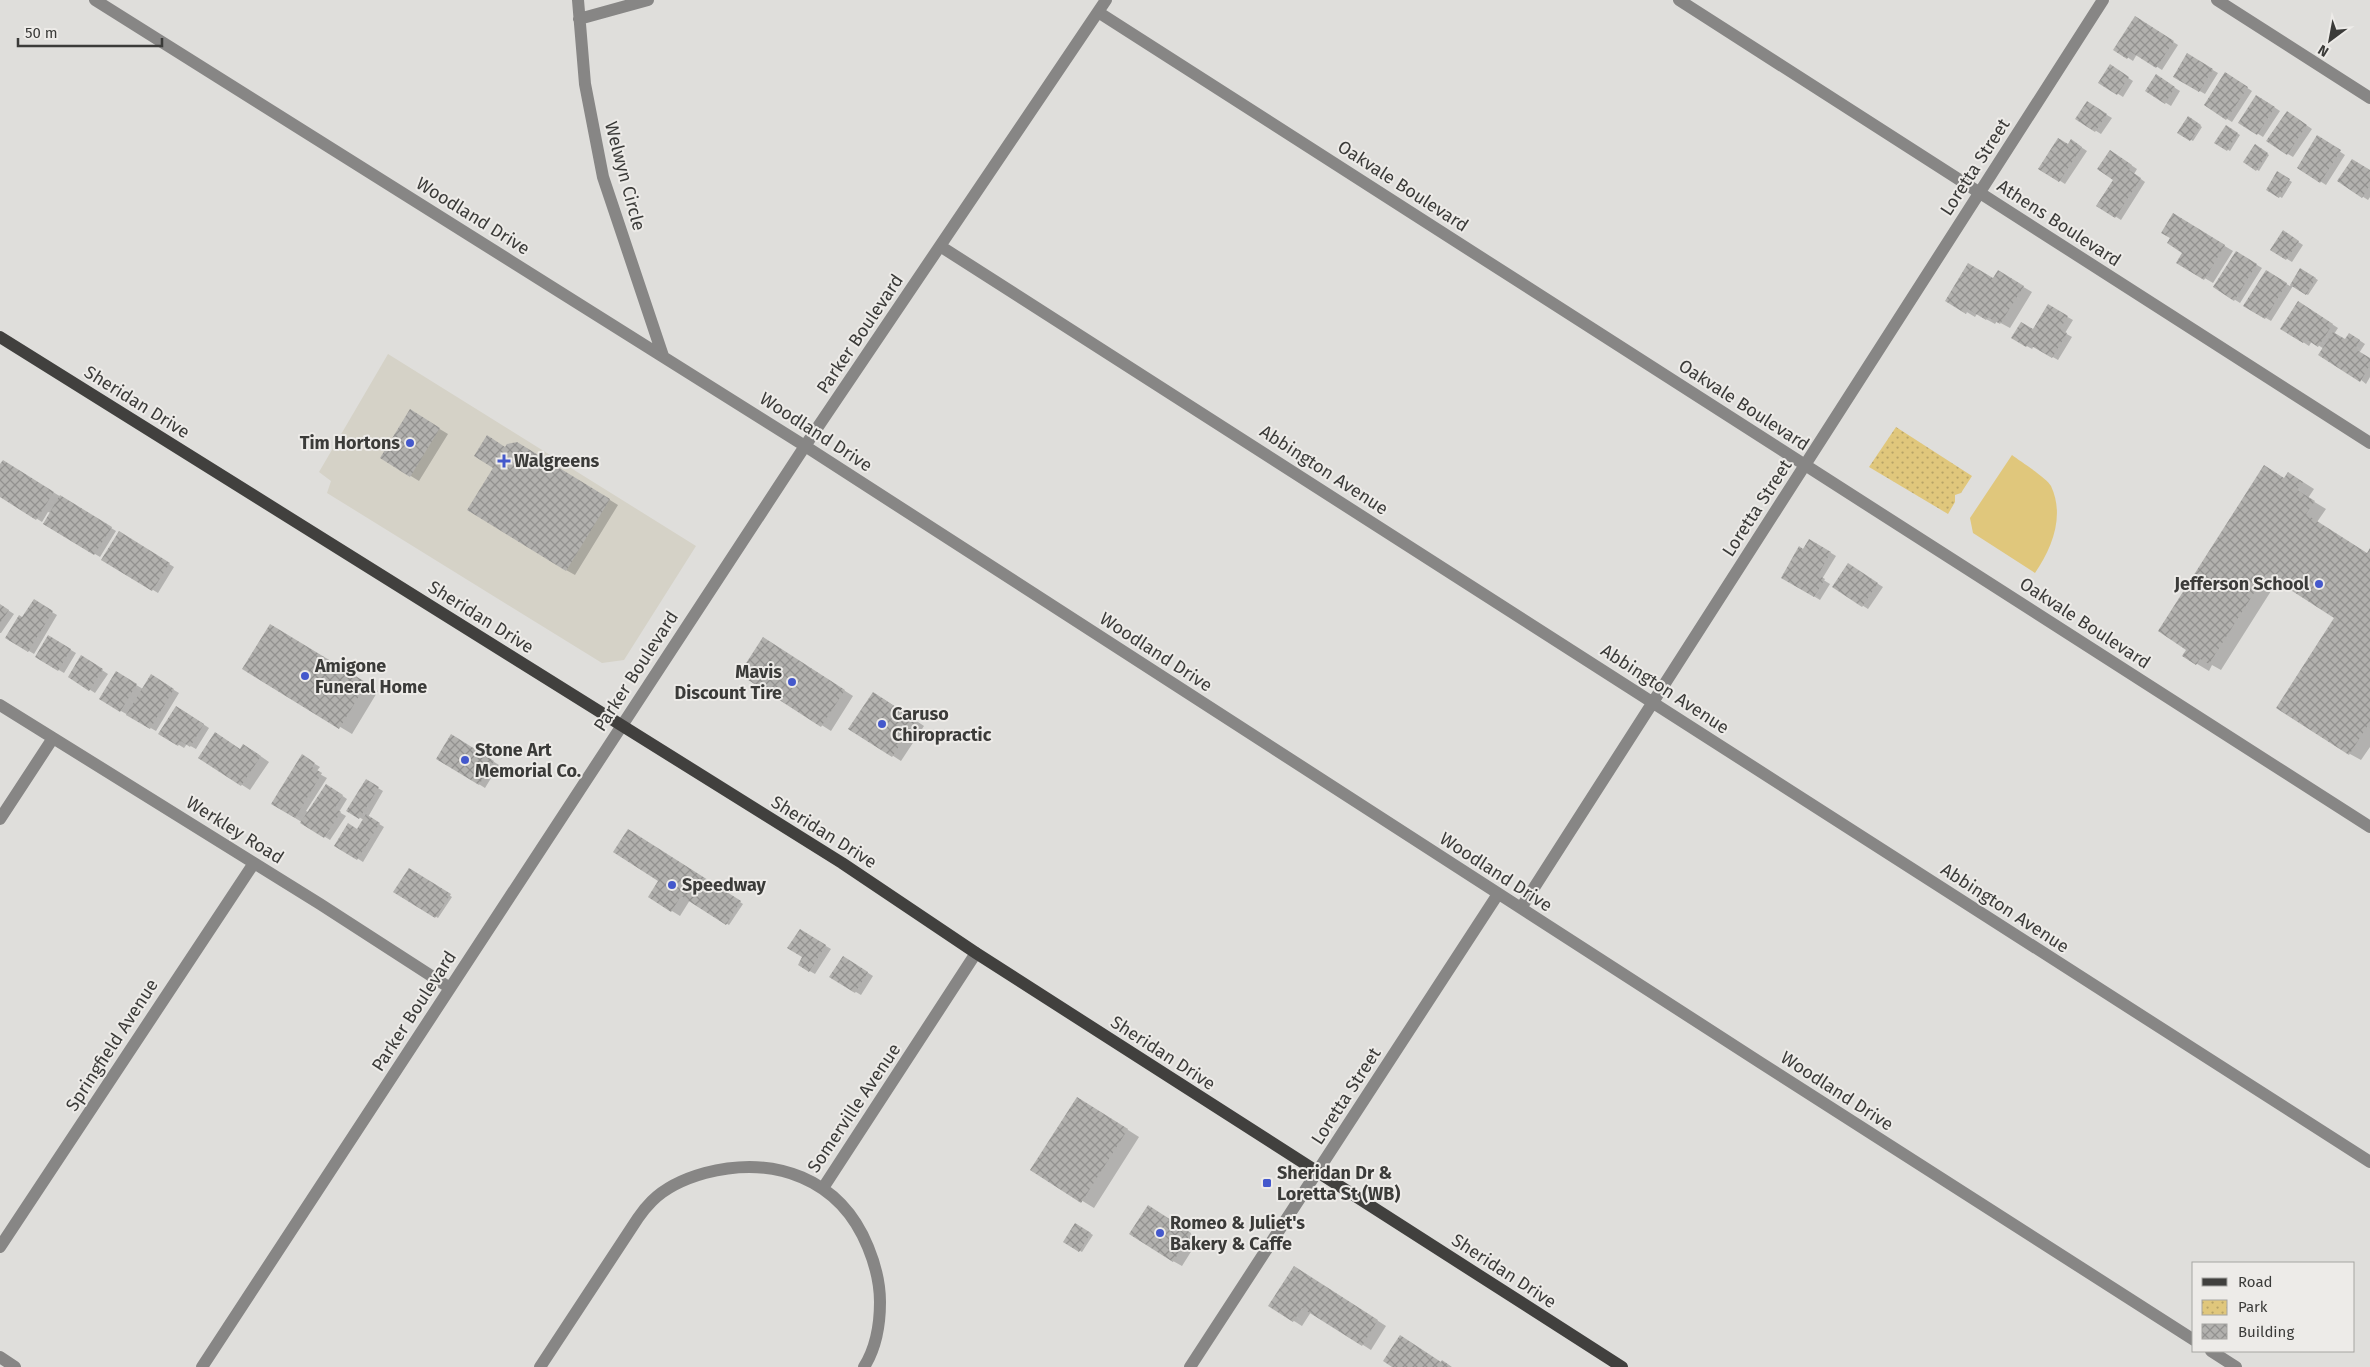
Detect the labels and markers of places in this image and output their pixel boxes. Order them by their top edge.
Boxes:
place label: Tim Hortons [300,432,400,454]
marker: Tim Hortons [404,437,416,449]
place label: Walgreens [514,450,600,472]
marker: Walgreens [498,455,510,467]
place label: Jefferson School [2173,573,2310,595]
marker: Jefferson School [2313,578,2325,590]
place label: Amigone Funeral Home [314,655,427,698]
place label: Mavis Discount Tire [674,661,782,704]
marker: Amigone Funeral Home [299,670,311,682]
marker: Mavis Discount Tire [786,676,798,688]
place label: Caruso Chiropractic [892,703,992,746]
marker: Caruso Chiropractic [876,718,888,730]
place label: Stone Art Memorial Co. [475,739,581,782]
marker: Stone Art Memorial Co. [459,754,471,766]
place label: Speedway [682,874,767,896]
marker: Speedway [666,879,678,891]
place label: Sheridan Dr & Loretta St (WB) [1277,1162,1400,1205]
marker: Sheridan Dr & Loretta St (WB) [1261,1177,1273,1189]
place label: Romeo & Juliet's Bakery & Caffe [1170,1212,1305,1255]
marker: Romeo & Juliet's Bakery & Caffe [1154,1227,1166,1239]

